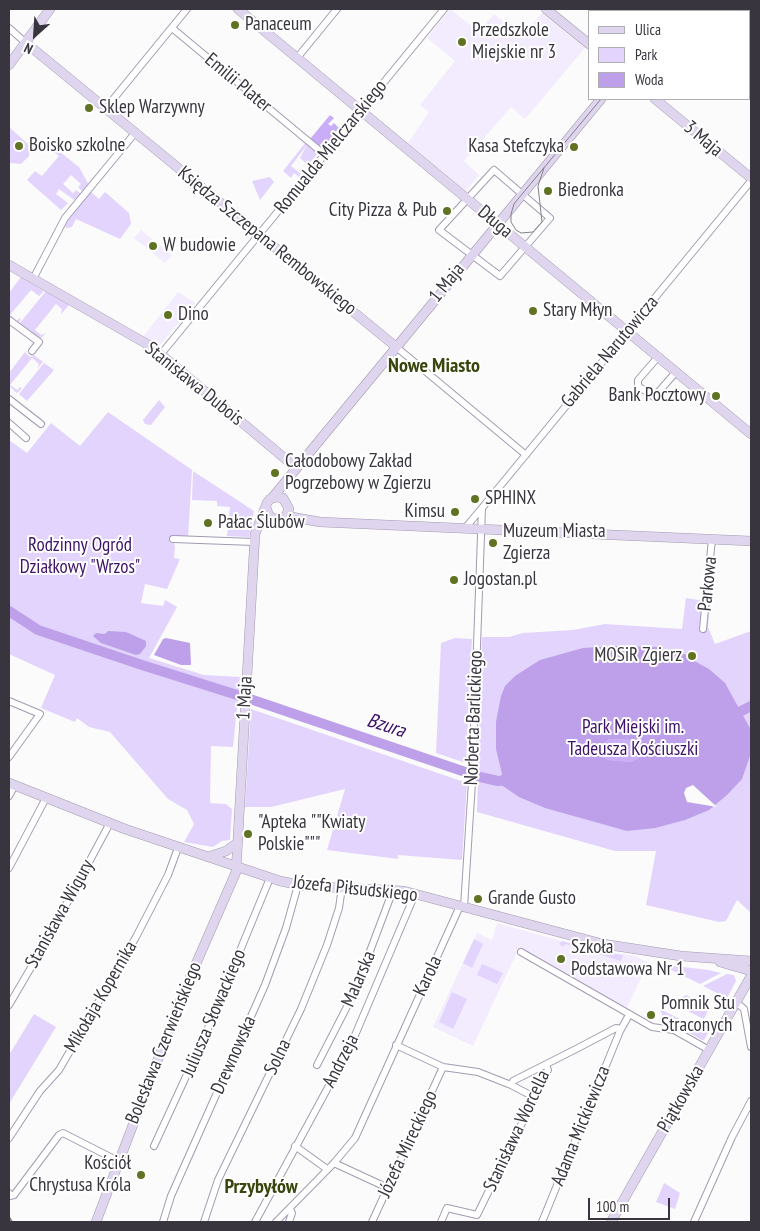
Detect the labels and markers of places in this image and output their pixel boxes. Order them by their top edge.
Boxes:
place label: Panaceum [245,14,311,36]
marker: Panaceum [229,19,241,31]
place label: Przedszkole Miejskie nr 3 [472,20,556,64]
marker: Przedszkole Miejskie nr 3 [456,36,468,48]
place label: Sklep Warzywny [99,97,205,119]
marker: Sklep Warzywny [83,102,95,114]
place label: Boisko szkolne [29,135,125,157]
place label: Kasa Stefczyka [468,136,564,158]
marker: Boisko szkolne [13,140,25,152]
marker: Kasa Stefczyka [568,141,580,153]
place label: Biedronka [558,180,624,202]
marker: Biedronka [542,185,554,197]
place label: City Pizza & Pub [329,200,437,222]
marker: City Pizza & Pub [441,205,453,217]
place label: W budowie [163,235,236,257]
marker: W budowie [147,240,159,252]
place label: Stary Młyn [543,300,612,322]
place label: Dino [178,304,209,326]
marker: Stary Młyn [527,305,539,317]
marker: Dino [162,309,174,321]
place label: Bank Pocztowy [608,385,706,407]
marker: Bank Pocztowy [710,390,722,402]
place label: Całodobowy Zakład Pogrzebowy w Zgierzu [285,451,431,495]
marker: Całodobowy Zakład Pogrzebowy w Zgierzu [269,467,281,479]
place label: SPHINX [485,488,536,510]
marker: SPHINX [469,493,481,505]
place label: Kimsu [404,501,445,523]
marker: Kimsu [449,506,461,518]
place label: Pałac Ślubów [218,512,305,534]
marker: Pałac Ślubów [202,517,214,529]
place label: Muzeum Miasta Zgierza [503,521,606,565]
marker: Muzeum Miasta Zgierza [487,537,499,549]
place label: Jogostan.pl [464,569,537,591]
marker: Jogostan.pl [448,574,460,586]
place label: MOSiR Zgierz [594,645,682,667]
marker: MOSiR Zgierz [686,650,698,662]
place label: "Apteka ""Kwiaty Polskie""" [258,812,365,856]
marker: "Apteka ""Kwiaty Polskie""" [242,828,254,840]
place label: Grande Gusto [488,888,576,910]
marker: Grande Gusto [472,893,484,905]
place label: Szkoła Podstawowa Nr 1 [571,937,685,981]
marker: Szkoła Podstawowa Nr 1 [555,953,567,965]
place label: Pomnik Stu Straconych [661,993,735,1037]
marker: Pomnik Stu Straconych [645,1009,657,1021]
place label: Kościół Chrystusa Króla [29,1153,131,1197]
marker: Kościół Chrystusa Króla [135,1169,147,1181]

